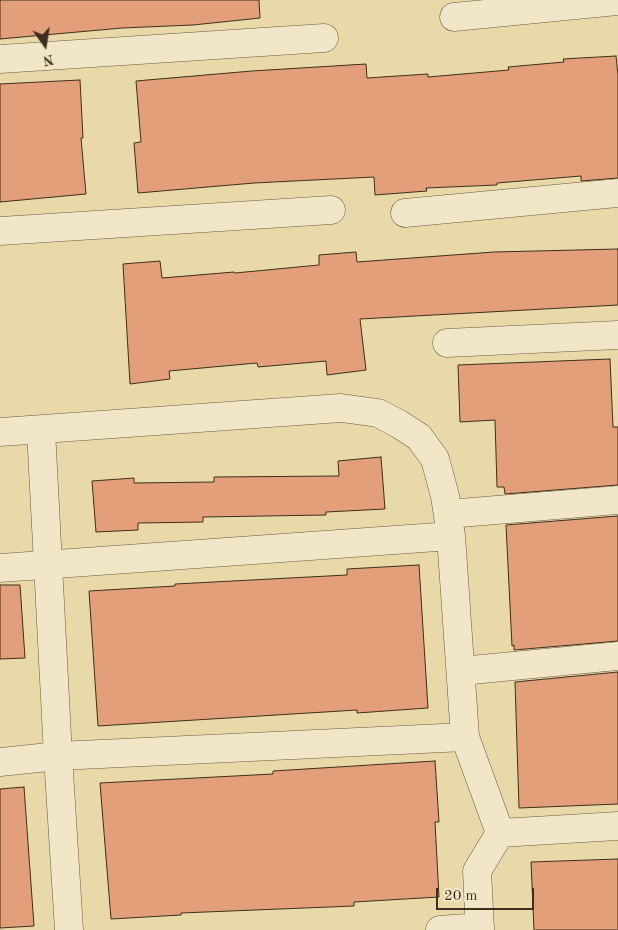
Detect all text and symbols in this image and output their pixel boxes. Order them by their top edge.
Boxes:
north arrow [20,20,70,70]
text: N [42,52,55,68]
scale bar [438,878,536,910]
text: 20 m [444,889,478,904]

